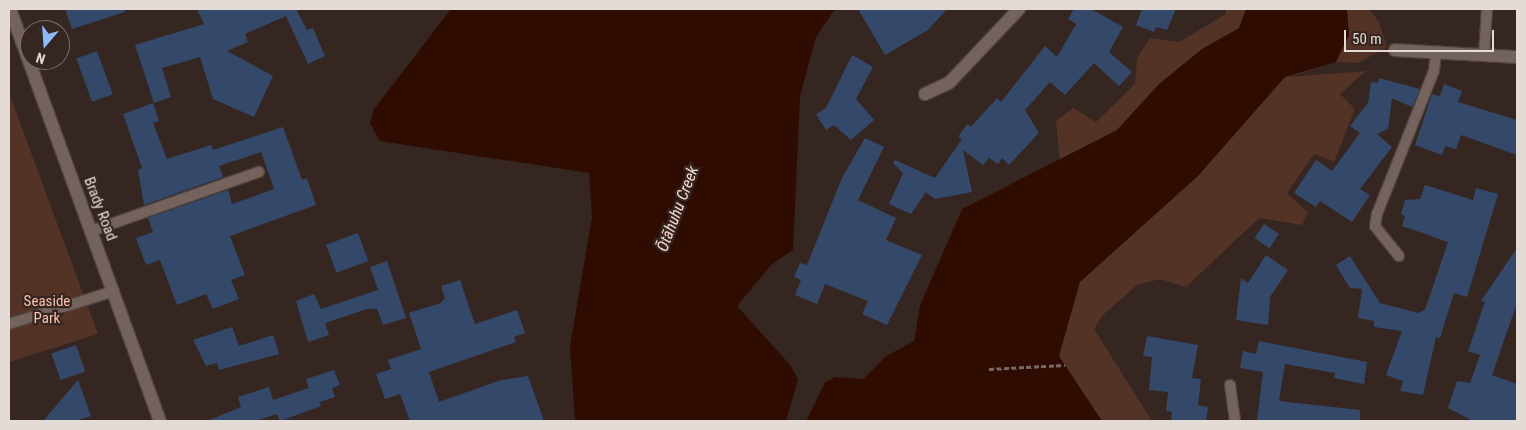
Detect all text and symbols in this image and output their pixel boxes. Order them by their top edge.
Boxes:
north arrow [20,20,70,70]
scale bar [1346,20,1496,52]
text: 50 m [1352,30,1382,48]
text: N [34,49,47,67]
water label: Ōtāhuhu Creek [653,164,703,254]
street label: Brady Road [80,175,120,243]
park label: Seaside Park [24,292,70,327]

